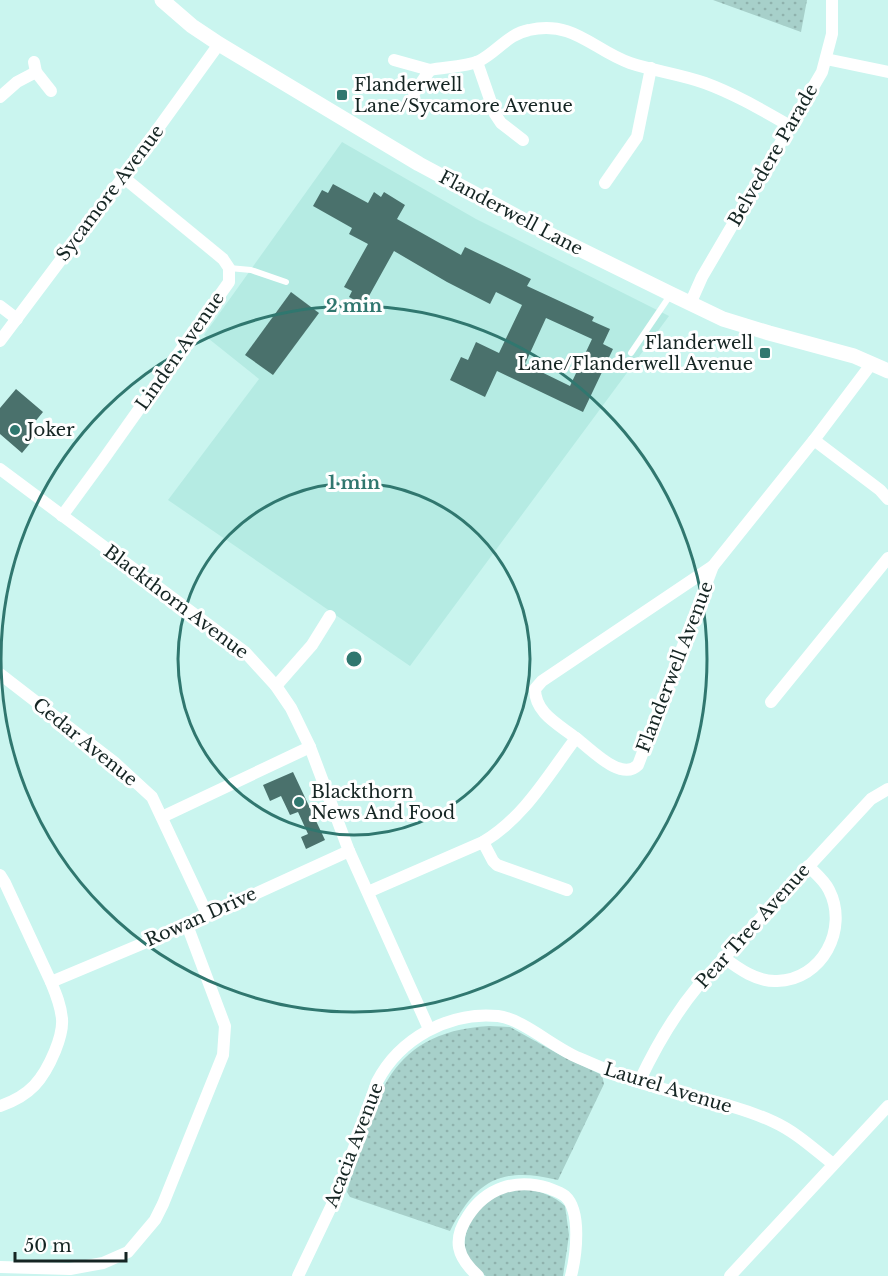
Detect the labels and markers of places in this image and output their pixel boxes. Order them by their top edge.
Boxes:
place label: Flanderwell Lane/Sycamore Avenue [354,74,573,117]
marker: Flanderwell Lane/Sycamore Avenue [335,88,349,102]
place label: Flanderwell Lane/Flanderwell Avenue [518,332,753,375]
marker: Flanderwell Lane/Flanderwell Avenue [758,346,772,360]
place label: Joker [25,419,75,441]
marker: Joker [8,423,22,437]
centre of rings [344,649,364,669]
place label: Blackthorn News And Food [311,781,455,824]
marker: Blackthorn News And Food [292,795,306,809]

